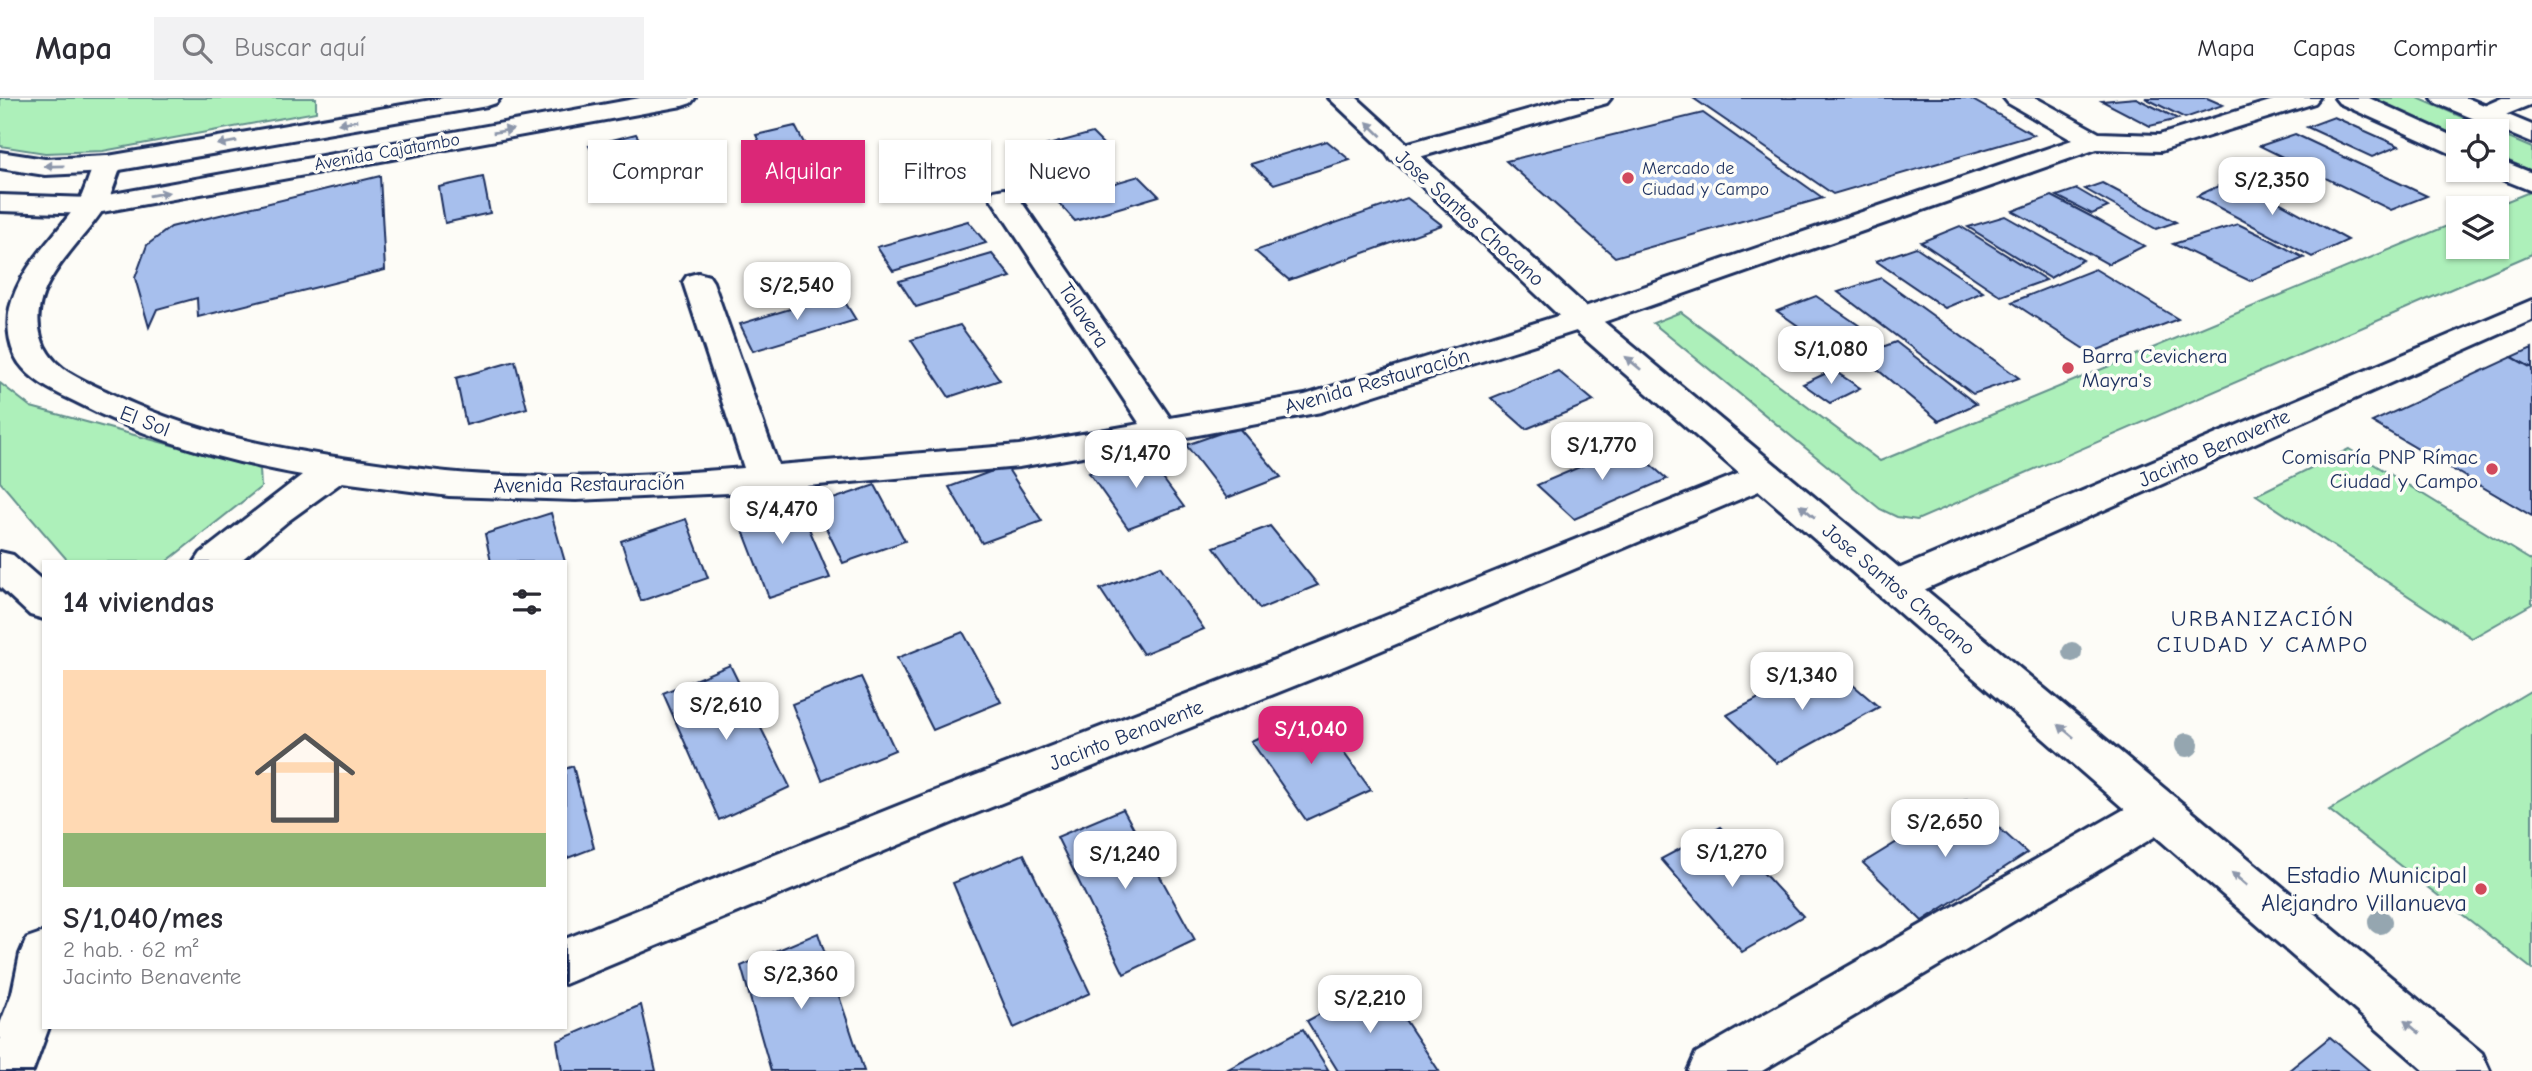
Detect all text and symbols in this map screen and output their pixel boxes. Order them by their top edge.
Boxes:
search box [154,17,644,80]
text: Mapa [35,29,112,67]
icon: search [178,29,216,67]
text: Buscar aquí [234,33,365,63]
text: Mapa [2197,34,2255,62]
text: Capas [2293,34,2355,62]
text: Compartir [2393,34,2497,62]
one-way arrow [337,117,359,128]
map controls [2446,119,2509,259]
button: locate [2446,119,2509,182]
one-way arrow [1366,121,1382,138]
one-way arrow [492,125,514,136]
street label: Avenida Cajatambo [313,129,461,175]
one-way arrow [216,138,238,149]
chip: Comprar [588,140,727,203]
chip: Alquilar [741,140,865,203]
chip: Filtros [879,140,991,203]
chip: Nuevo [1005,140,1115,203]
street label: Jose Santos Chocano [1391,145,1549,291]
place label: Mercado de Ciudad y Campo [1642,158,1769,200]
pin: S/2,350 [2207,158,2337,217]
one-way arrow [43,160,65,172]
text: S/2,350 [2234,166,2310,193]
marker: Mercado de Ciudad y Campo [1620,170,1636,186]
one-way arrow [148,188,170,199]
button: layers [2446,196,2509,259]
pin: S/2,540 [732,262,862,322]
text: S/2,540 [760,271,834,298]
street label: Talavera [1054,278,1114,352]
pin: S/1,080 [1766,327,1896,386]
text: S/1,080 [1794,335,1868,362]
street label: Avenida Restauración [1282,343,1472,419]
place label: Barra Cevichera Mayra's [2082,344,2228,392]
one-way arrow [1625,356,1642,371]
marker: Barra Cevichera Mayra's [2060,360,2076,376]
street label: El Sol [117,401,173,441]
street label: Jacinto Benavente [2135,404,2293,492]
pin: S/1,770 [1537,422,1667,482]
pin: S/1,470 [1071,430,1201,490]
text: S/1,770 [1567,431,1637,458]
text: S/1,470 [1101,439,1171,466]
place label: Comisaría PNP Rímac Ciudad y Campo [2281,445,2478,493]
marker: Comisaría PNP Rímac Ciudad y Campo [2484,461,2500,477]
street label: Avenida Restauración [493,470,685,498]
pin: S/4,470 [717,486,847,546]
text: S/4,470 [746,495,818,522]
one-way arrow [1798,503,1816,519]
street label: Jose Santos Chocano [1818,518,1980,660]
icon: filters [508,583,546,621]
text: 14 viviendas [63,585,214,620]
district label: URBANIZACIÓN CIUDAD Y CAMPO [2157,605,2369,658]
pin: S/1,340 [1737,652,1867,712]
text: S/1,340 [1766,661,1838,688]
pin: S/2,610 [661,682,791,742]
text: S/2,610 [690,691,762,718]
street label: Jacinto Benavente [1046,695,1206,775]
pin: S/1,040 [1246,706,1376,766]
icon: home [242,715,368,841]
text: S/1,040 [1274,715,1348,742]
one-way arrow [2057,723,2075,739]
pin: S/2,650 [1880,800,2010,859]
text: S/2,650 [1907,808,1983,835]
pin: S/1,270 [1667,830,1797,889]
pin: S/1,240 [1060,832,1190,891]
text: S/1,270 [1697,838,1767,865]
text: S/1,240 [1090,840,1160,867]
place label: Estadio Municipal Alejandro Villanueva [2261,861,2467,917]
one-way arrow [2230,871,2248,887]
marker: Estadio Municipal Alejandro Villanueva [2473,881,2489,897]
text: S/1,040/mes [63,901,223,936]
text: 2 hab. · 62 m² [63,936,199,963]
pin: S/2,360 [736,951,866,1011]
text: S/2,360 [763,960,839,987]
text: Jacinto Benavente [63,963,241,990]
pin: S/2,210 [1305,976,1435,1035]
text: S/2,210 [1334,984,1406,1011]
one-way arrow [2403,1019,2421,1035]

